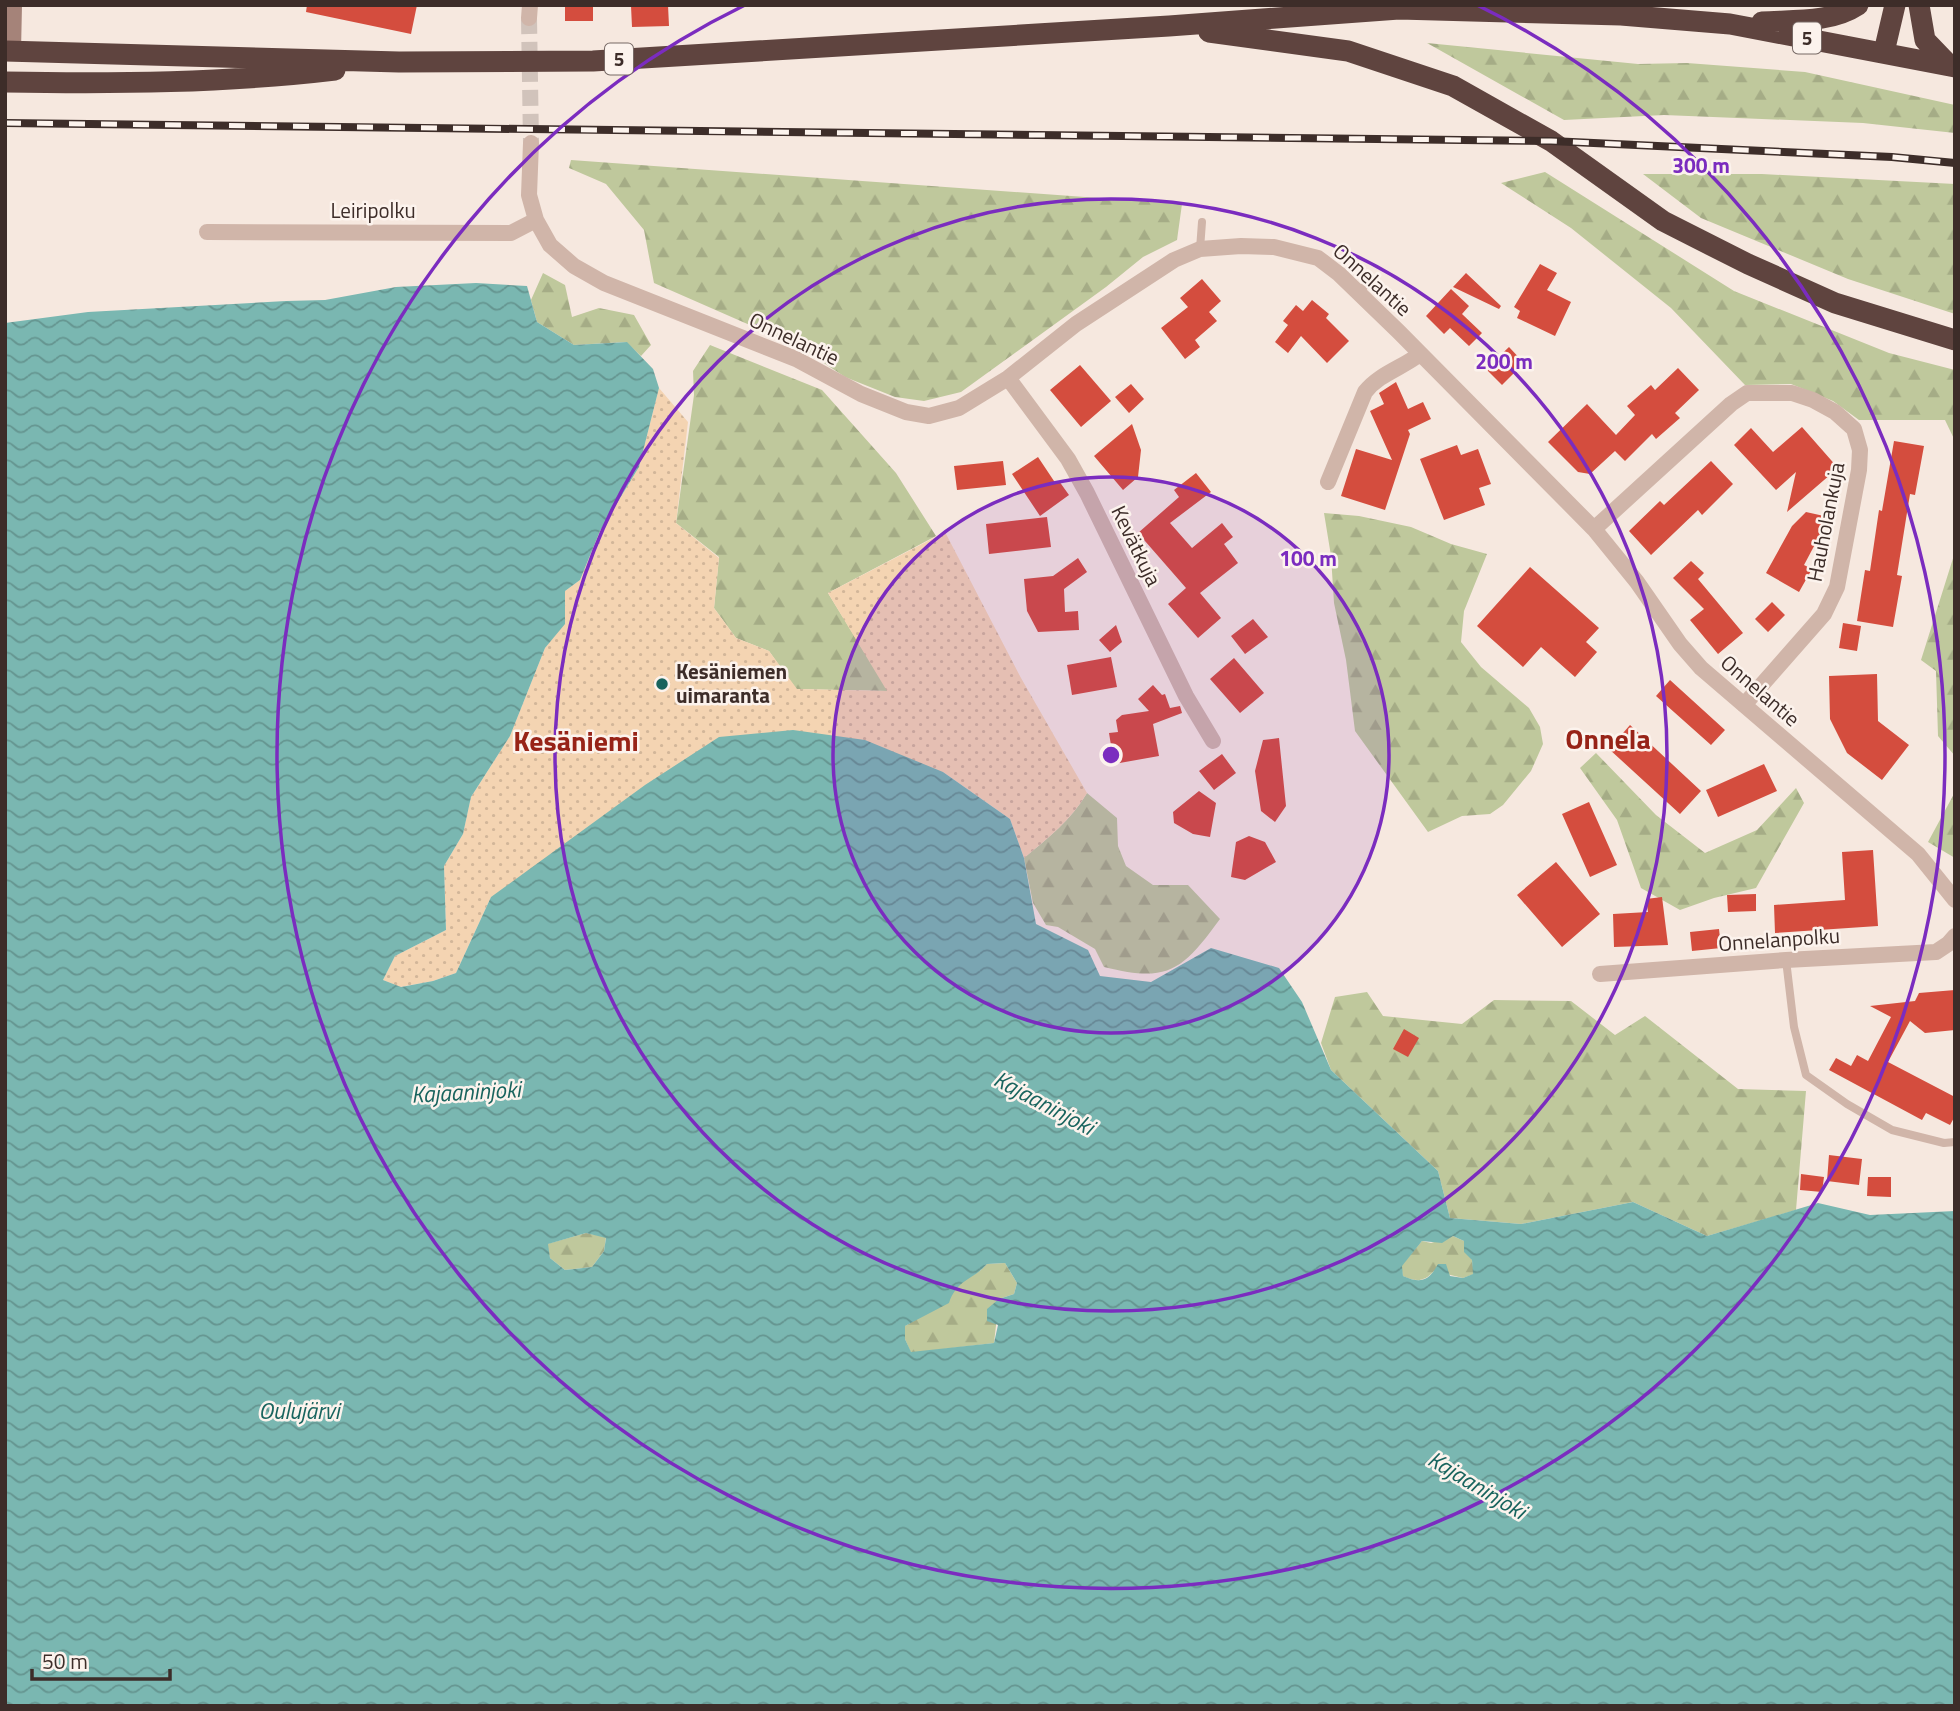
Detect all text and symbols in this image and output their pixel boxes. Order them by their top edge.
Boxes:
road number: 5 [1793,22,1821,54]
road number: 5 [605,44,633,74]
text: 300 m [1672,149,1730,181]
street label: Leiripolku [330,194,416,226]
street label: Onnelantie [1326,235,1419,323]
street label: Onnelantie [744,303,845,373]
text: 200 m [1475,345,1533,377]
street label: Hauholankuja [1798,459,1852,584]
street label: Kevätkuja [1104,500,1170,592]
text: 100 m [1279,542,1337,574]
street label: Onnelantie [1714,647,1807,734]
place label: Kesäniemen uimaranta [676,655,787,711]
marker: Kesäniemen uimaranta [654,676,670,692]
district label: Onnela [1565,717,1651,760]
district label: Kesäniemi [513,719,639,762]
centre of rings [1099,743,1123,767]
street label: Onnelanpolku [1717,919,1841,959]
water label: Kajaaninjoki [988,1061,1103,1145]
water label: Kajaaninjoki [410,1071,524,1112]
water label: Oulujärvi [259,1393,342,1428]
water label: Kajaaninjoki [1421,1441,1535,1529]
scale bar [32,1638,170,1682]
text: 50 m [42,1645,88,1677]

